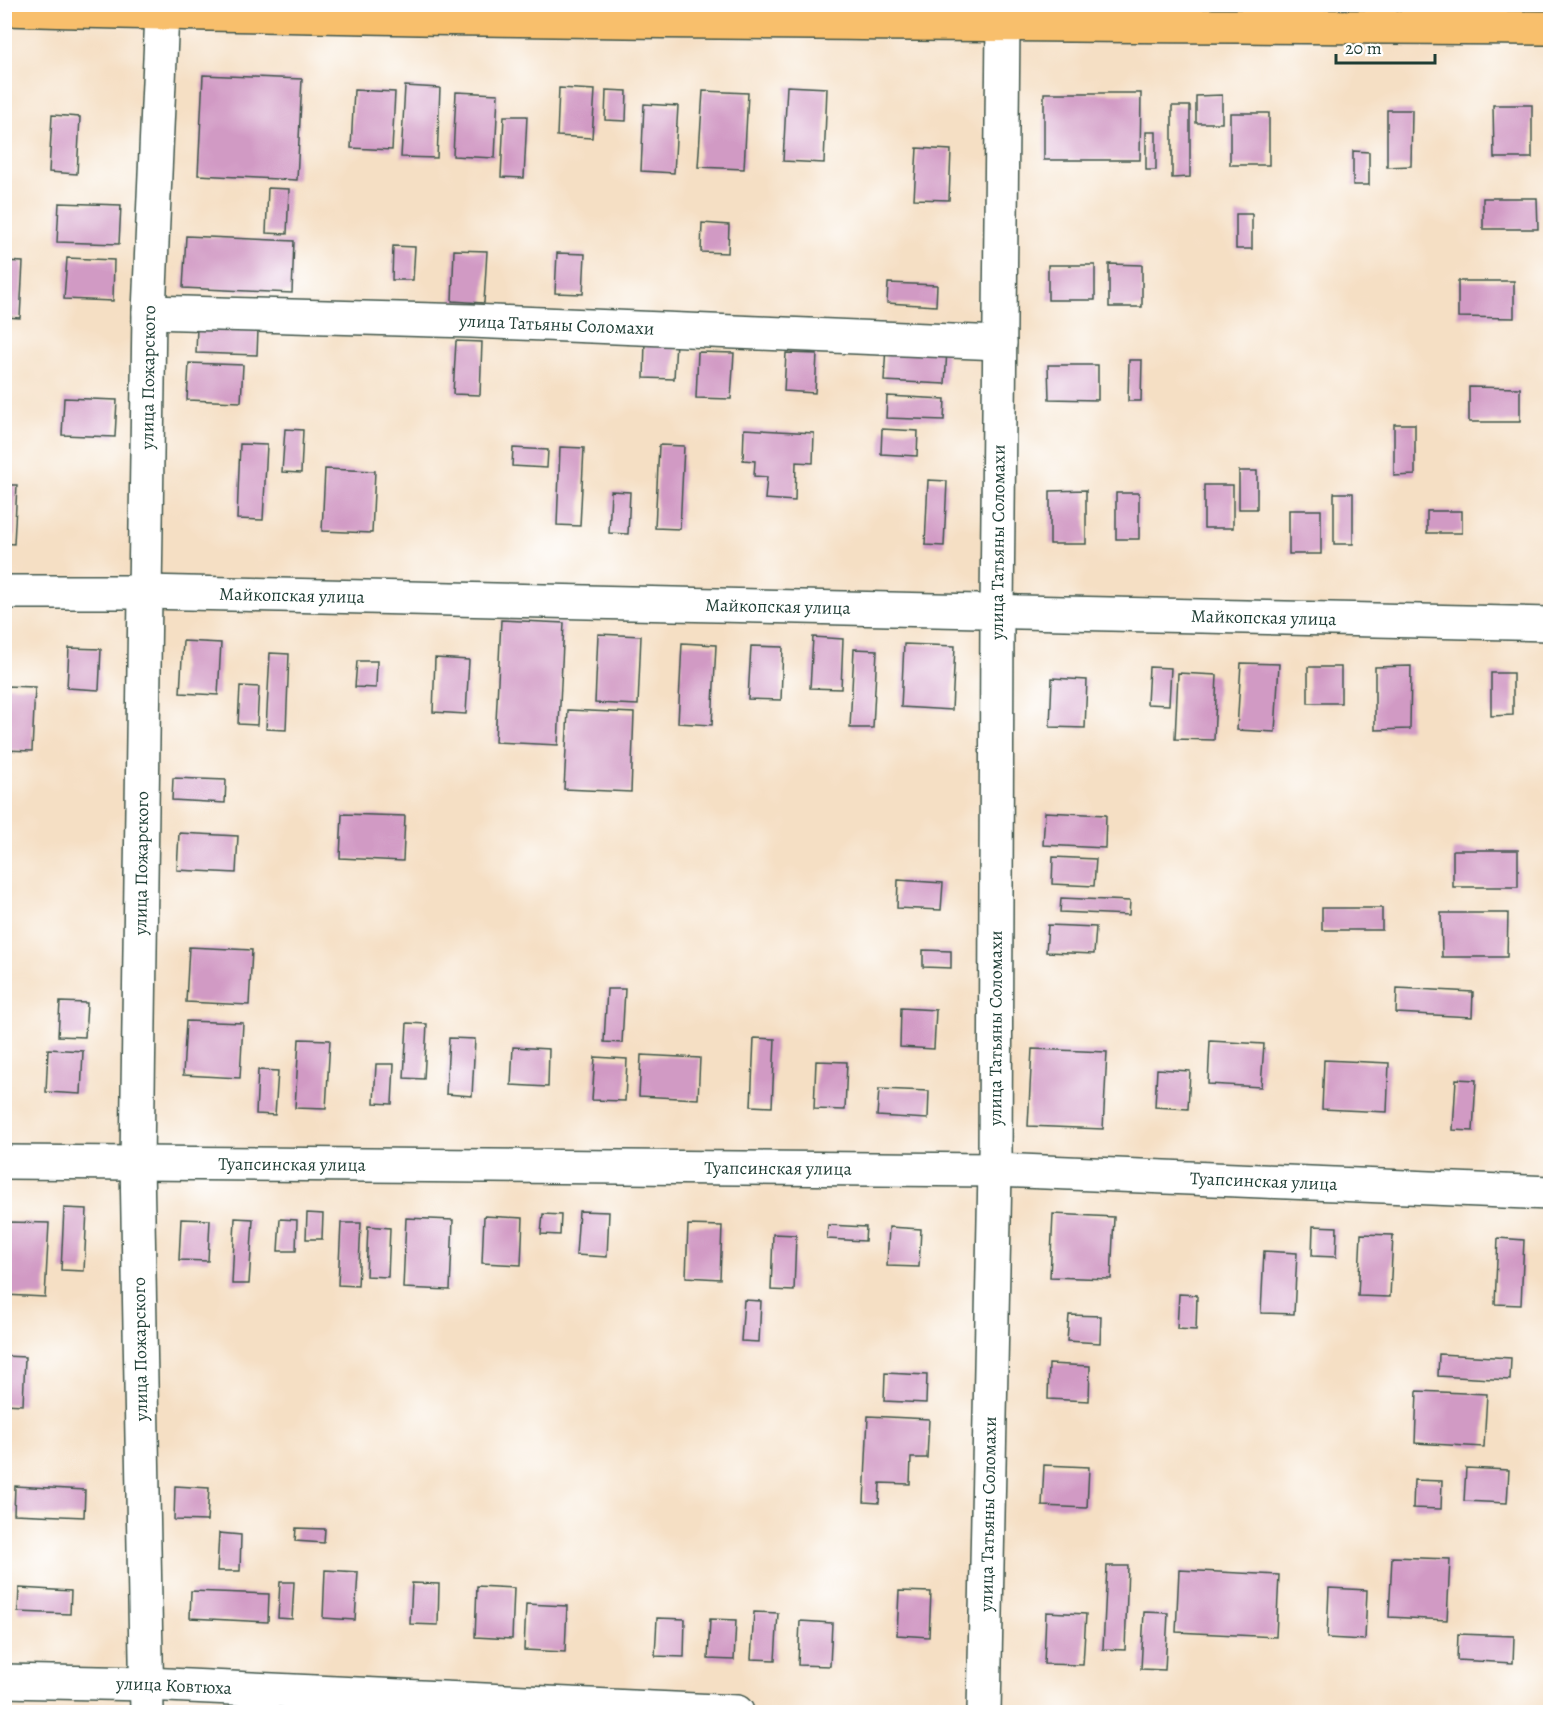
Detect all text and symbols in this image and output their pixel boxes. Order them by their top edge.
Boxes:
scale bar [1336,27,1435,65]
text: 20 m [1345,36,1382,60]
street label: улица Пожарского [135,305,161,450]
street label: улица Татьяны Соломахи [458,309,655,341]
street label: улица Татьяны Соломахи [985,444,1011,641]
street label: Майкопская улица [219,582,366,609]
street label: Майкопская улица [705,593,852,620]
street label: Майкопская улица [1191,604,1337,631]
street label: улица Пожарского [128,791,154,936]
street label: улица Татьяны Соломахи [983,930,1008,1127]
street label: Туапсинская улица [218,1152,367,1177]
street label: Туапсинская улица [704,1156,853,1181]
street label: Туапсинская улица [1190,1166,1339,1196]
street label: улица Пожарского [127,1277,153,1422]
street label: улица Татьяны Соломахи [974,1416,1002,1613]
street label: улица Ковтюха [115,1671,233,1700]

